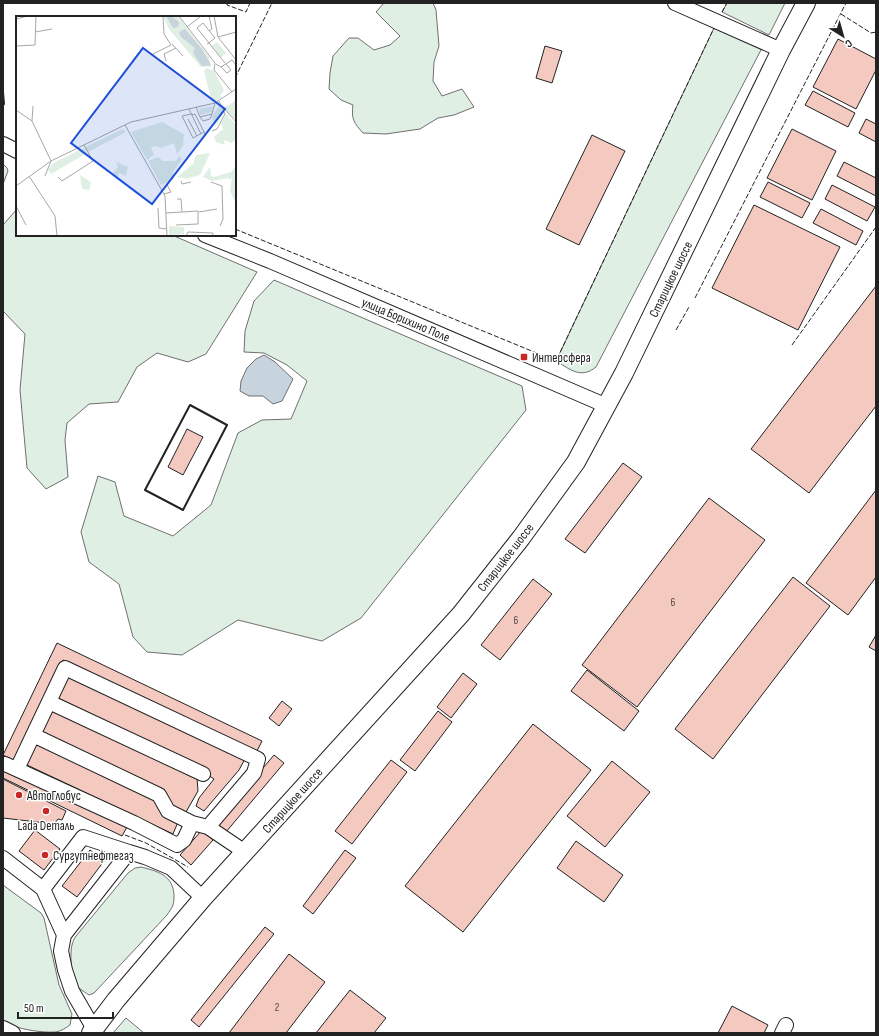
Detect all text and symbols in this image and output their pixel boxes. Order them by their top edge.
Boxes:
inset map [16,16,236,236]
north arrow [823,16,863,56]
text: С [842,37,855,51]
street label: Старицкое шоссе [646,239,696,320]
street label: улица Борихино Поле [359,294,452,346]
place label: Интерсфера [532,350,591,366]
marker: Интерсфера [519,352,529,362]
street label: Старицкое шоссе [474,520,537,595]
house number: 6 [671,596,676,609]
house number: 6 [514,614,519,627]
street label: Старицкое шоссе [259,765,326,837]
place label: АвтоГлобус [26,788,81,804]
marker: АвтоГлобус [14,790,24,800]
marker: Lada Dеталь [41,806,51,816]
place label: Lada Dеталь [18,818,74,834]
place label: Сургутнефтегаз [53,848,134,864]
marker: Сургутнефтегаз [40,850,50,860]
scale bar [18,994,113,1020]
text: 50 m [24,1001,44,1016]
house number: 2 [275,1001,280,1014]

